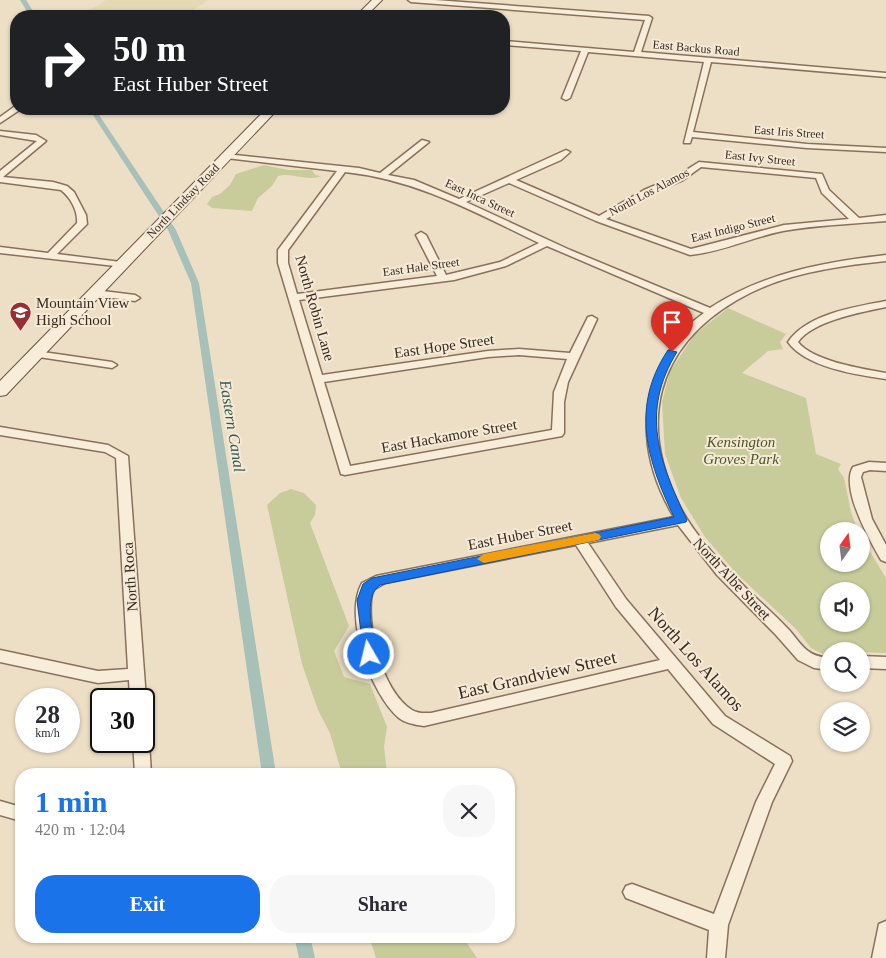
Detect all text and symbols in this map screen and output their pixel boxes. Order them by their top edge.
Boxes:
icon: right [30,30,95,95]
text: 50 m [113,30,186,69]
street label: East Backus Road [652,37,740,59]
text: East Huber Street [113,71,268,96]
street label: East Iris Street [753,123,825,141]
street label: East Ivy Street [724,147,797,169]
street label: North Lindsay Road [144,161,222,241]
street label: North Los Alamos [607,165,692,219]
street label: East Inca Street [443,176,518,221]
street label: East Indigo Street [690,211,777,245]
street label: North Robin Lane [292,253,338,363]
street label: East Hale Street [382,255,461,279]
place label: Mountain View High School [36,295,130,328]
school or university icon: Mountain View High School [8,300,32,331]
pin [651,301,693,352]
icon: arrive [658,308,686,336]
street label: East Hope Street [393,331,496,361]
water label: Eastern Canal [217,378,248,474]
street label: East Hackamore Street [380,416,519,456]
park label: Kensington Groves Park [703,434,779,467]
street label: East Huber Street [467,517,574,553]
north arrow [820,522,870,572]
map controls [820,522,870,752]
street label: North Albe Street [690,535,774,624]
street label: North Roca [120,541,140,612]
button: sound [820,582,870,632]
street label: North Los Alamos [644,603,748,715]
position arrow [342,627,394,679]
button: search [820,642,870,692]
street label: East Grandview Street [456,647,618,703]
speed limit sign: 30 [90,688,155,753]
text: 28 [35,701,60,728]
button: layers [820,702,870,752]
text: km/h [35,726,60,740]
text: 1 min [35,785,108,818]
button: close [443,785,495,837]
text: 420 m · 12:04 [35,821,125,838]
button: Exit [35,875,260,933]
button: Share [270,875,495,933]

